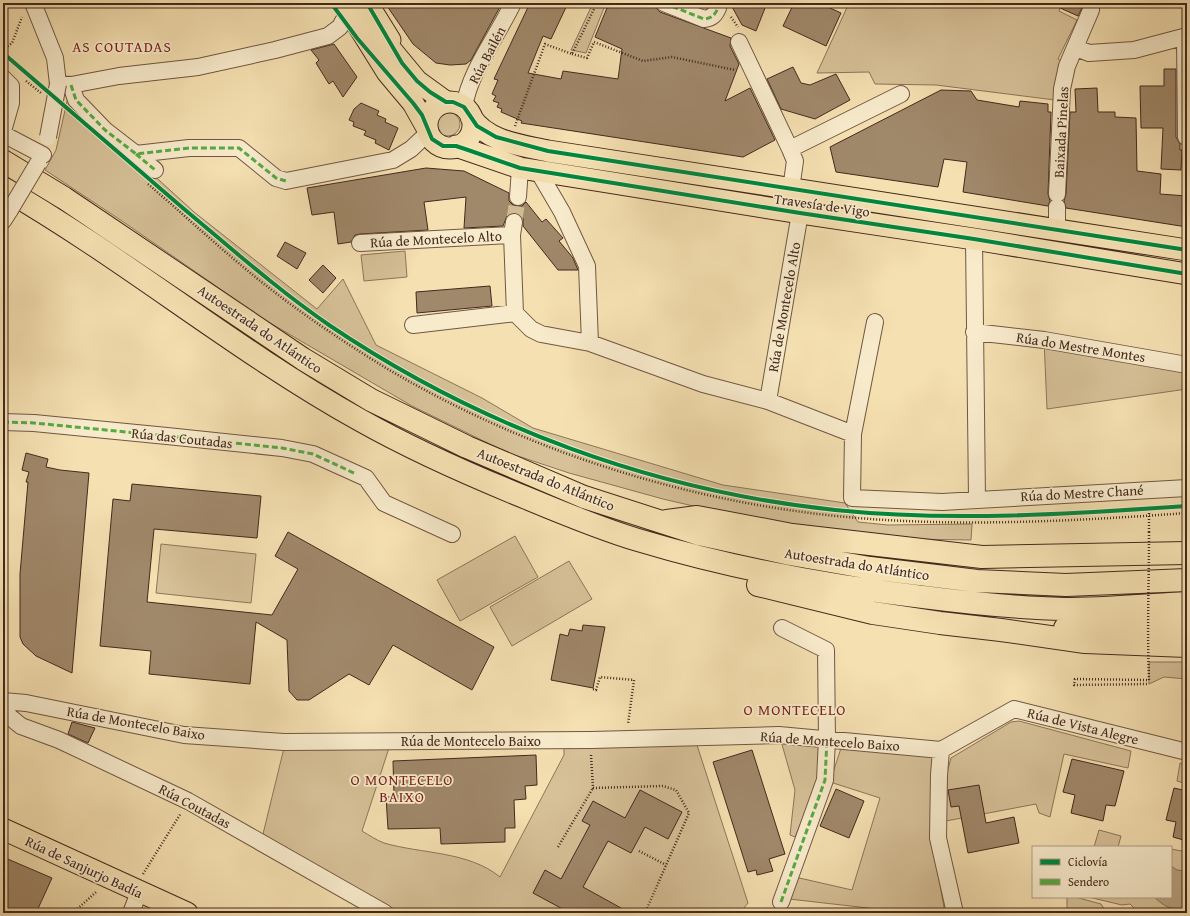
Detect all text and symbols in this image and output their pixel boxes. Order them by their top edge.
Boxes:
street label: Rúa Bailén [464,23,510,87]
district label: AS COUTADAS [72,36,172,57]
street label: Baixada Pinelas [1049,86,1073,178]
street label: Travesía de Vigo [773,188,871,222]
street label: Rúa de Montecelo Alto [370,226,502,252]
street label: Rúa de Montecelo Alto [763,240,805,374]
street label: Autoestrada do Atlántico [194,280,326,378]
street label: Rúa do Mestre Montes [1015,327,1147,367]
street label: Rúa das Coutadas [130,423,234,453]
street label: Autoestrada do Atlántico [474,442,618,516]
street label: Rúa do Mestre Chané [1020,480,1145,506]
street label: Autoestrada do Atlántico [783,543,931,585]
district label: O MONTECELO [744,699,846,720]
street label: Rúa de Montecelo Baixo [65,701,207,745]
street label: Rúa de Vista Alegre [1025,703,1141,750]
street label: Rúa de Montecelo Baixo [760,726,900,756]
street label: Rúa de Montecelo Baixo [401,731,541,751]
district label: O MONTECELO BAIXO [351,769,453,807]
street label: Rúa Coutadas [155,779,235,833]
street label: Rúa de Sanjurjo Badía [22,831,146,903]
legend [1032,846,1172,898]
text: Ciclovía [1068,853,1108,870]
text: Sendero [1068,873,1109,890]

